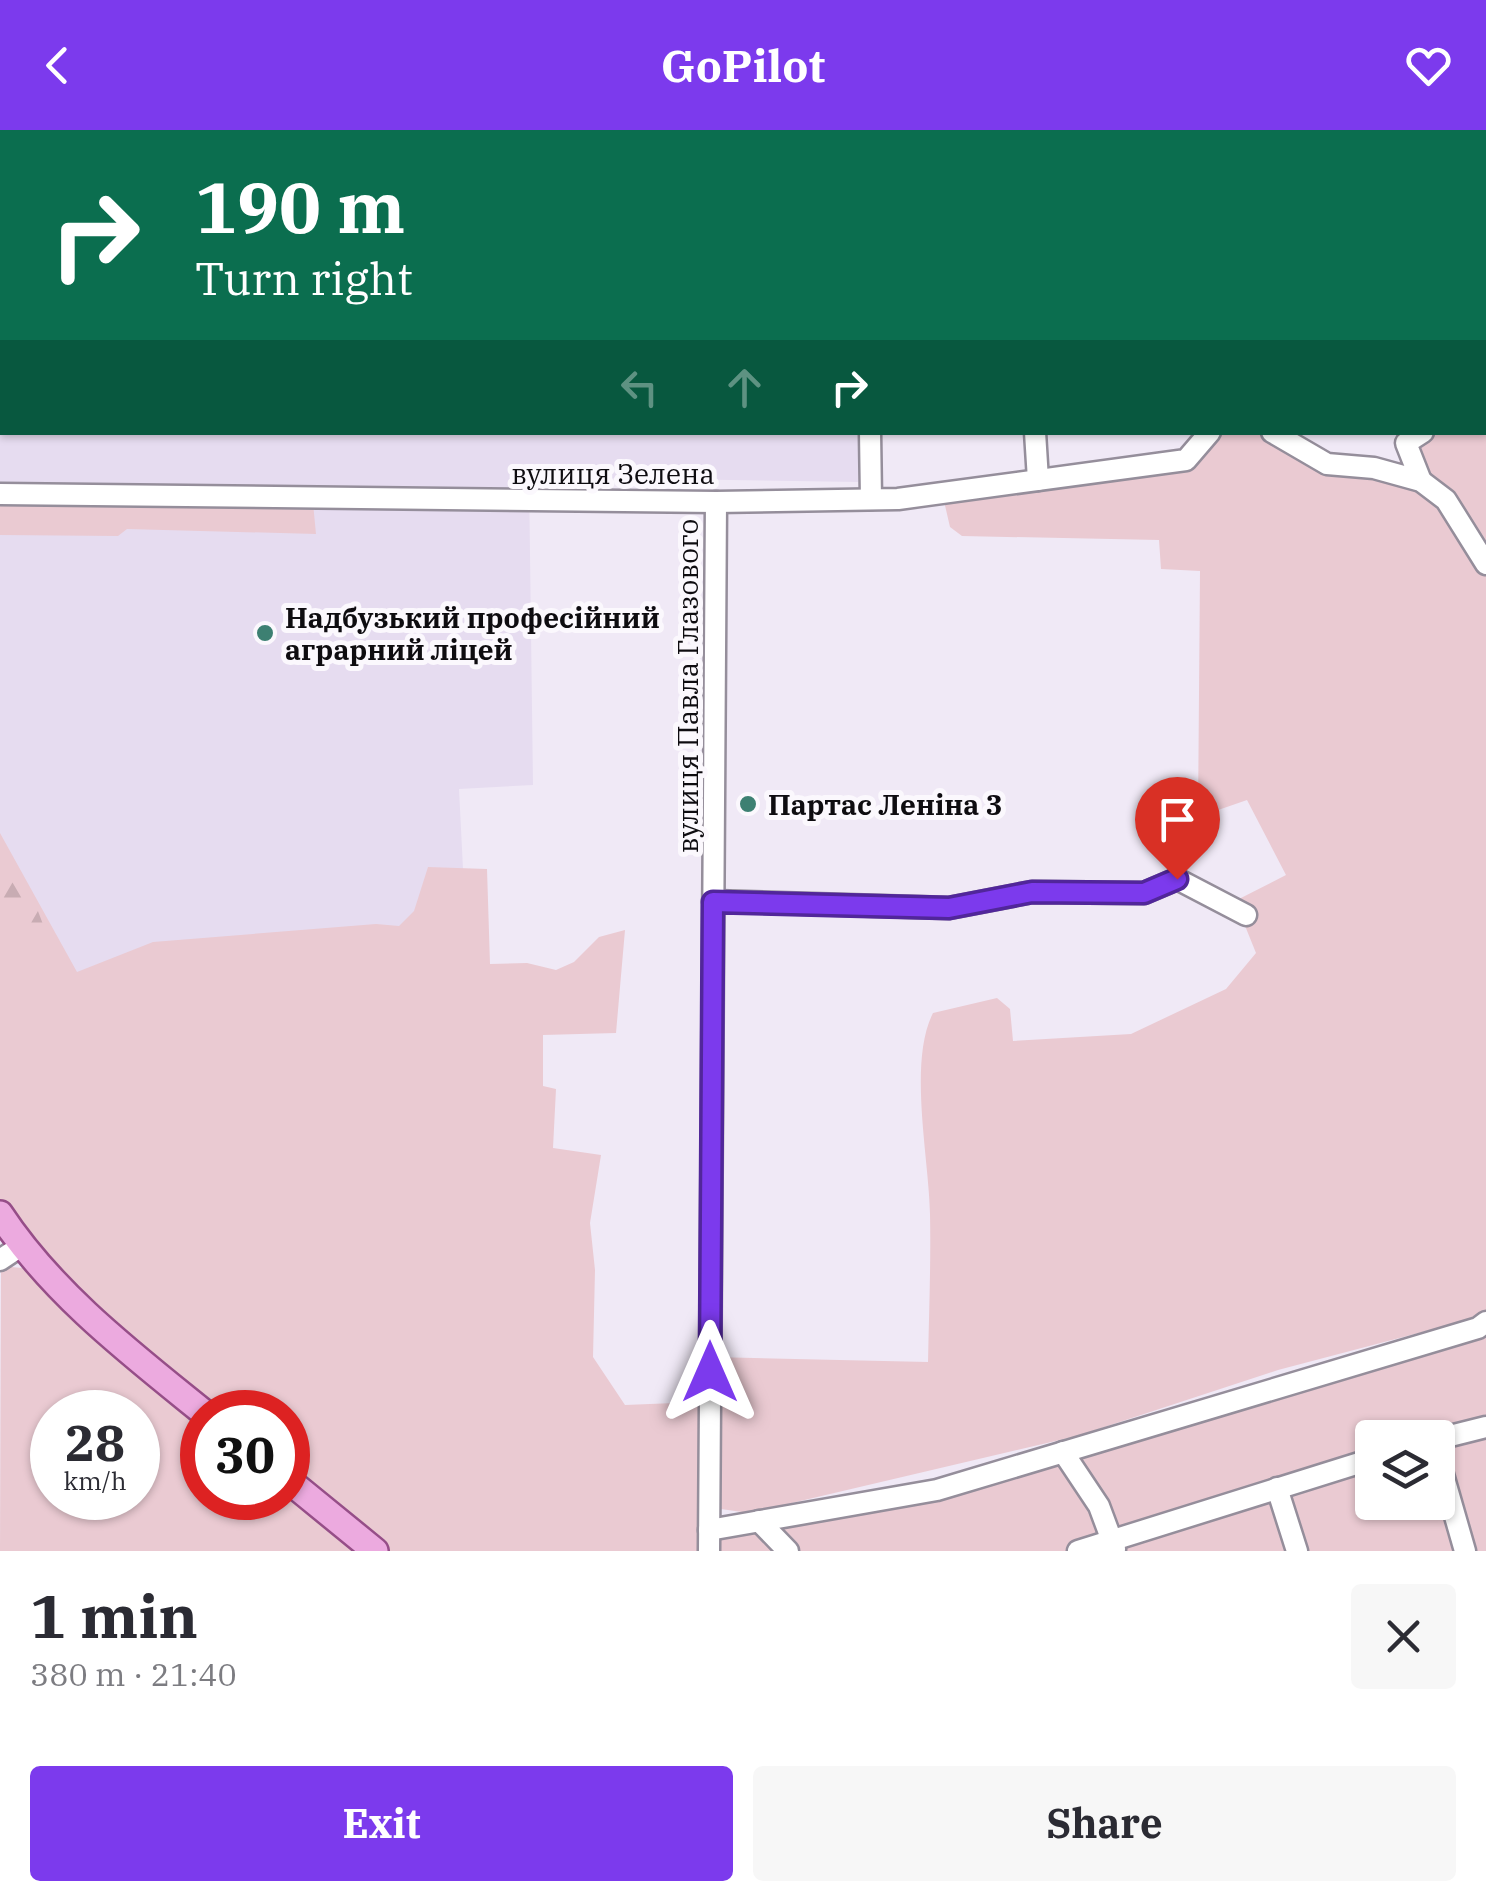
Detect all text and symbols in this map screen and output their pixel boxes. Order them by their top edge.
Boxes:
text: GoPilot [661,36,825,94]
icon: back [30,38,85,93]
icon: heart [1401,38,1456,93]
text: 190 m [195,161,405,252]
icon: right [30,170,160,300]
text: Turn right [195,249,413,307]
icon: left [612,360,667,415]
icon: ahead [717,360,772,415]
icon: right [822,360,877,415]
street label: вулиця Зелена [511,455,715,492]
street label: вулиця Павла Глазового [669,519,706,853]
place label: Надбузький професійний аграрний ліцей [285,599,660,668]
marker: Надбузький професійний аграрний ліцей [254,622,276,644]
pin [1135,777,1220,880]
place label: Партас Леніна 3 [768,786,1003,823]
icon: arrive [1150,792,1205,847]
marker: Партас Леніна 3 [737,793,759,815]
position arrow [658,1320,762,1424]
speed limit sign: 30 [180,1390,310,1520]
text: 28 [65,1410,125,1475]
map controls [1355,1420,1455,1520]
button: layers [1355,1420,1455,1520]
text: km/h [63,1464,127,1497]
text: 1 min [30,1576,198,1655]
button: close [1351,1584,1456,1689]
text: 380 m · 21:40 [30,1653,237,1695]
button: Exit [30,1766,733,1881]
button: Share [753,1766,1456,1881]

